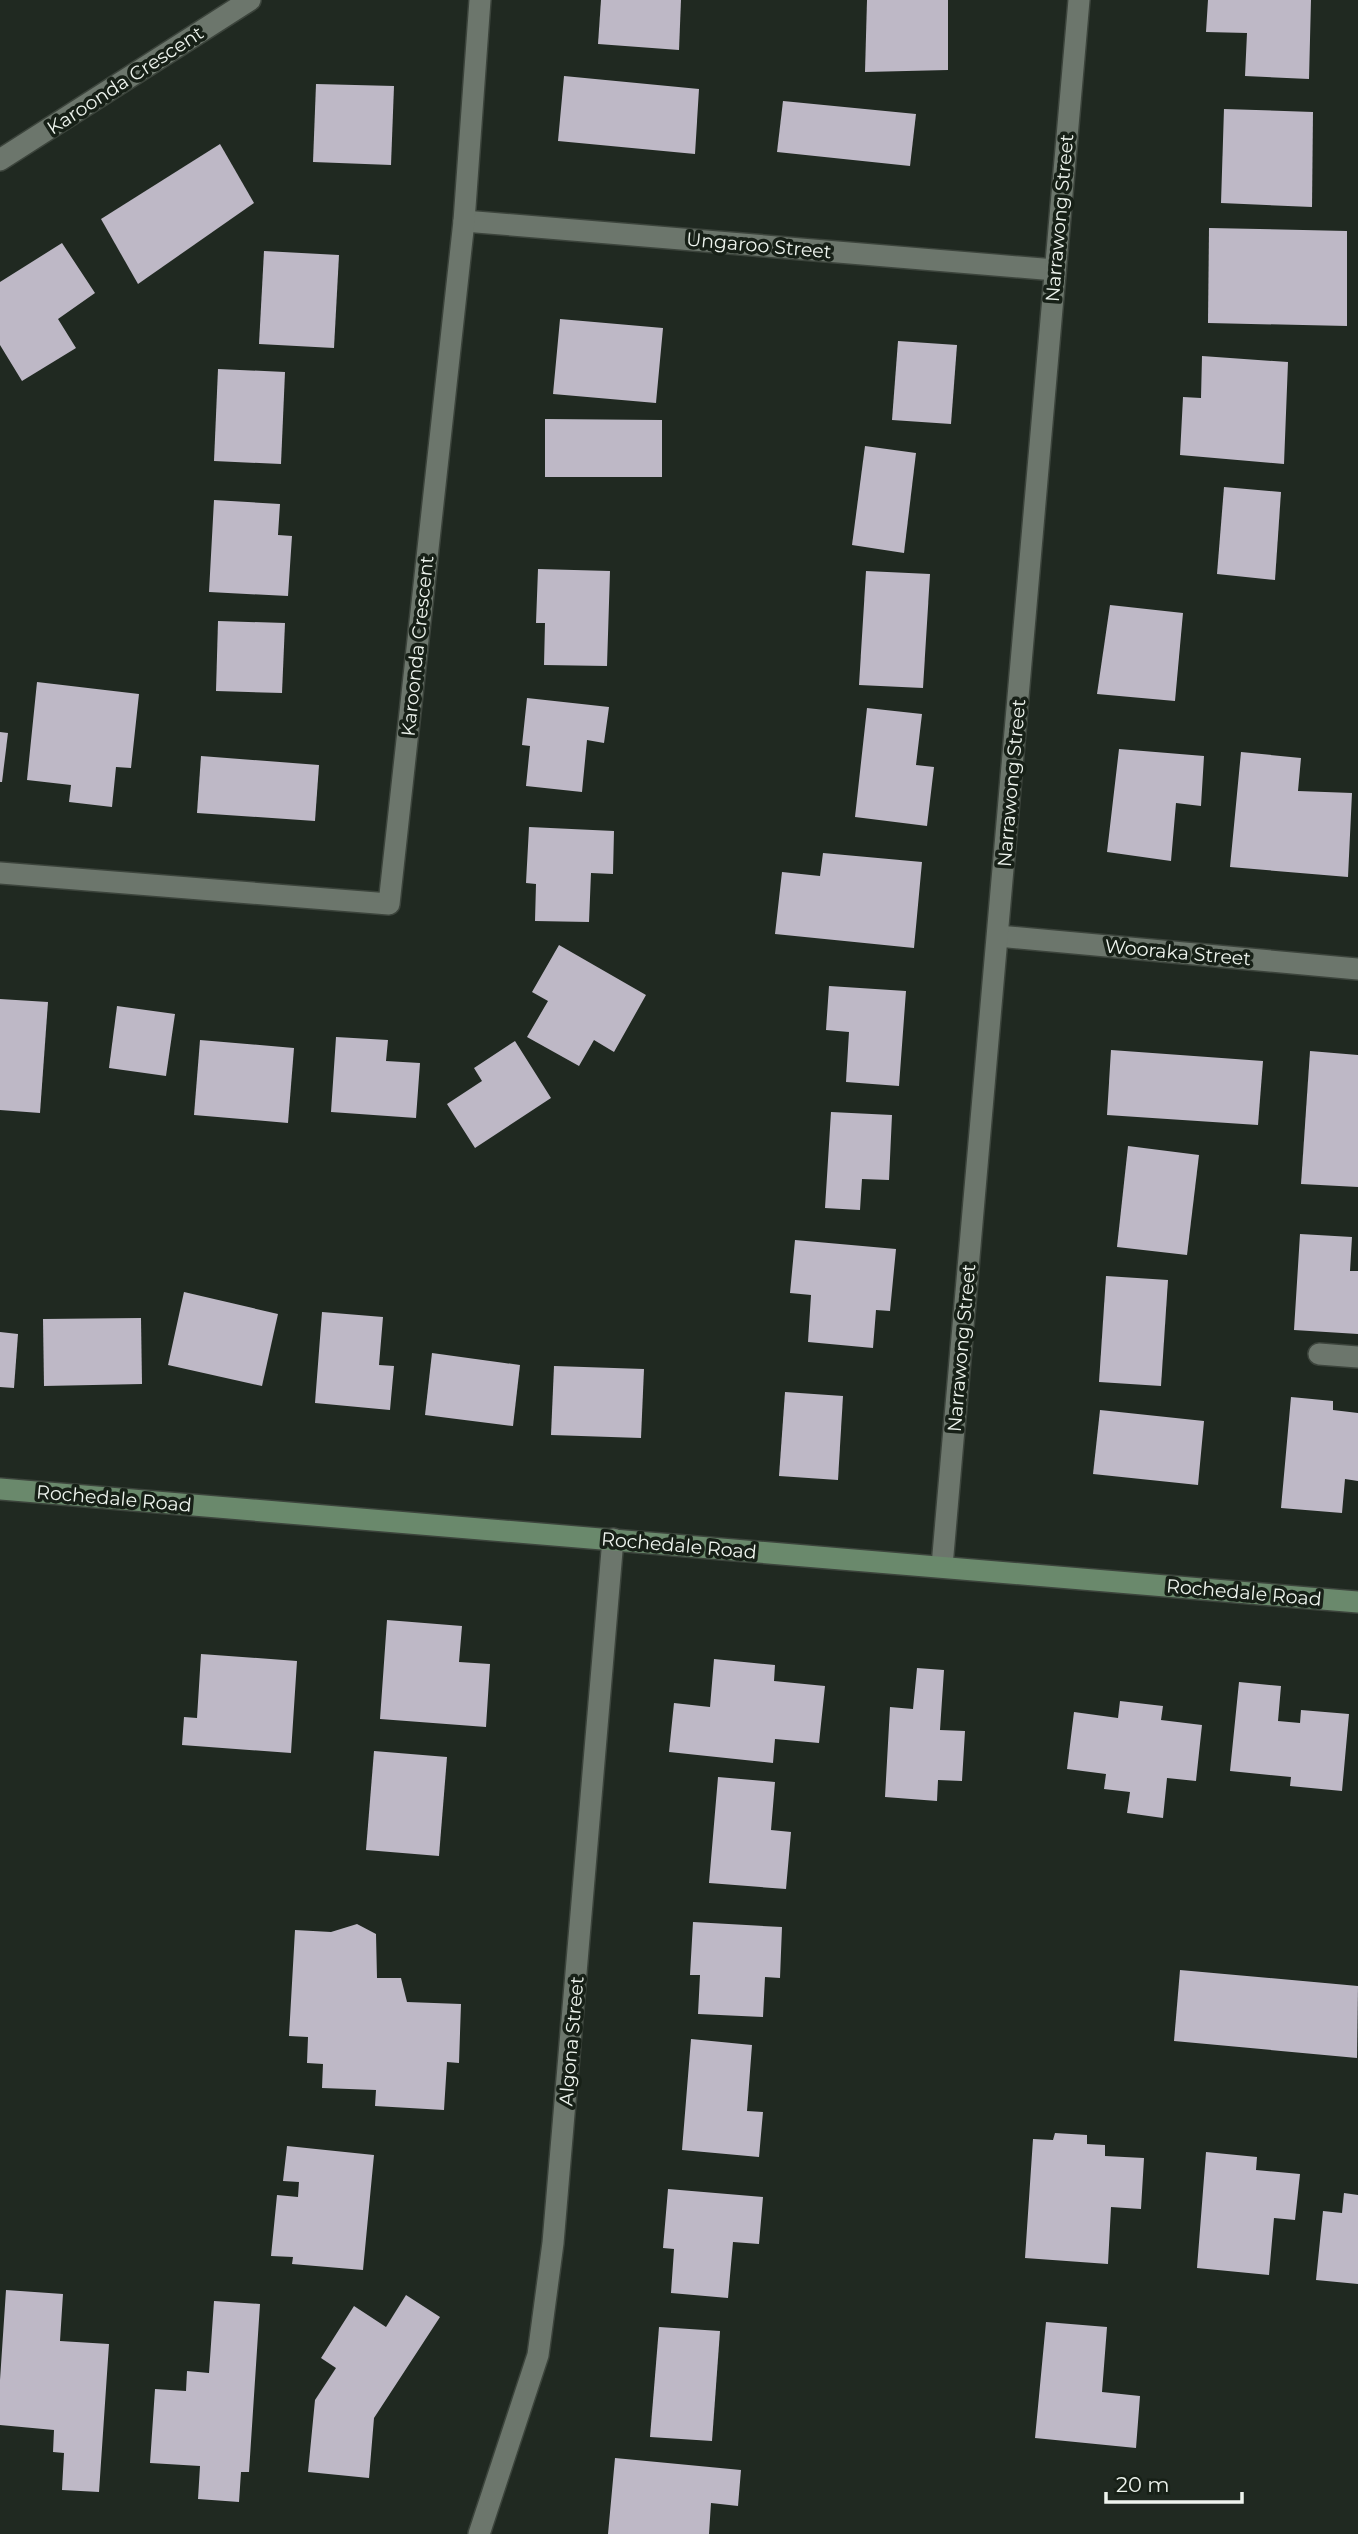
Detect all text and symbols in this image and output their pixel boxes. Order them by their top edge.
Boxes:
street label: Karoonda Crescent [43,21,208,140]
street label: Narrawong Street [1041,133,1078,303]
street label: Ungaroo Street [685,228,833,263]
street label: Karoonda Crescent [397,554,438,738]
street label: Narrawong Street [993,698,1030,868]
street label: Wooraka Street [1104,935,1252,970]
street label: Narrawong Street [943,1263,980,1433]
street label: Rochedale Road [35,1480,193,1517]
street label: Rochedale Road [600,1527,758,1564]
street label: Rochedale Road [1165,1574,1323,1611]
street label: Algona Street [554,1975,589,2107]
scale bar [1106,2460,1242,2504]
text: 20 m [1116,2472,1170,2497]

